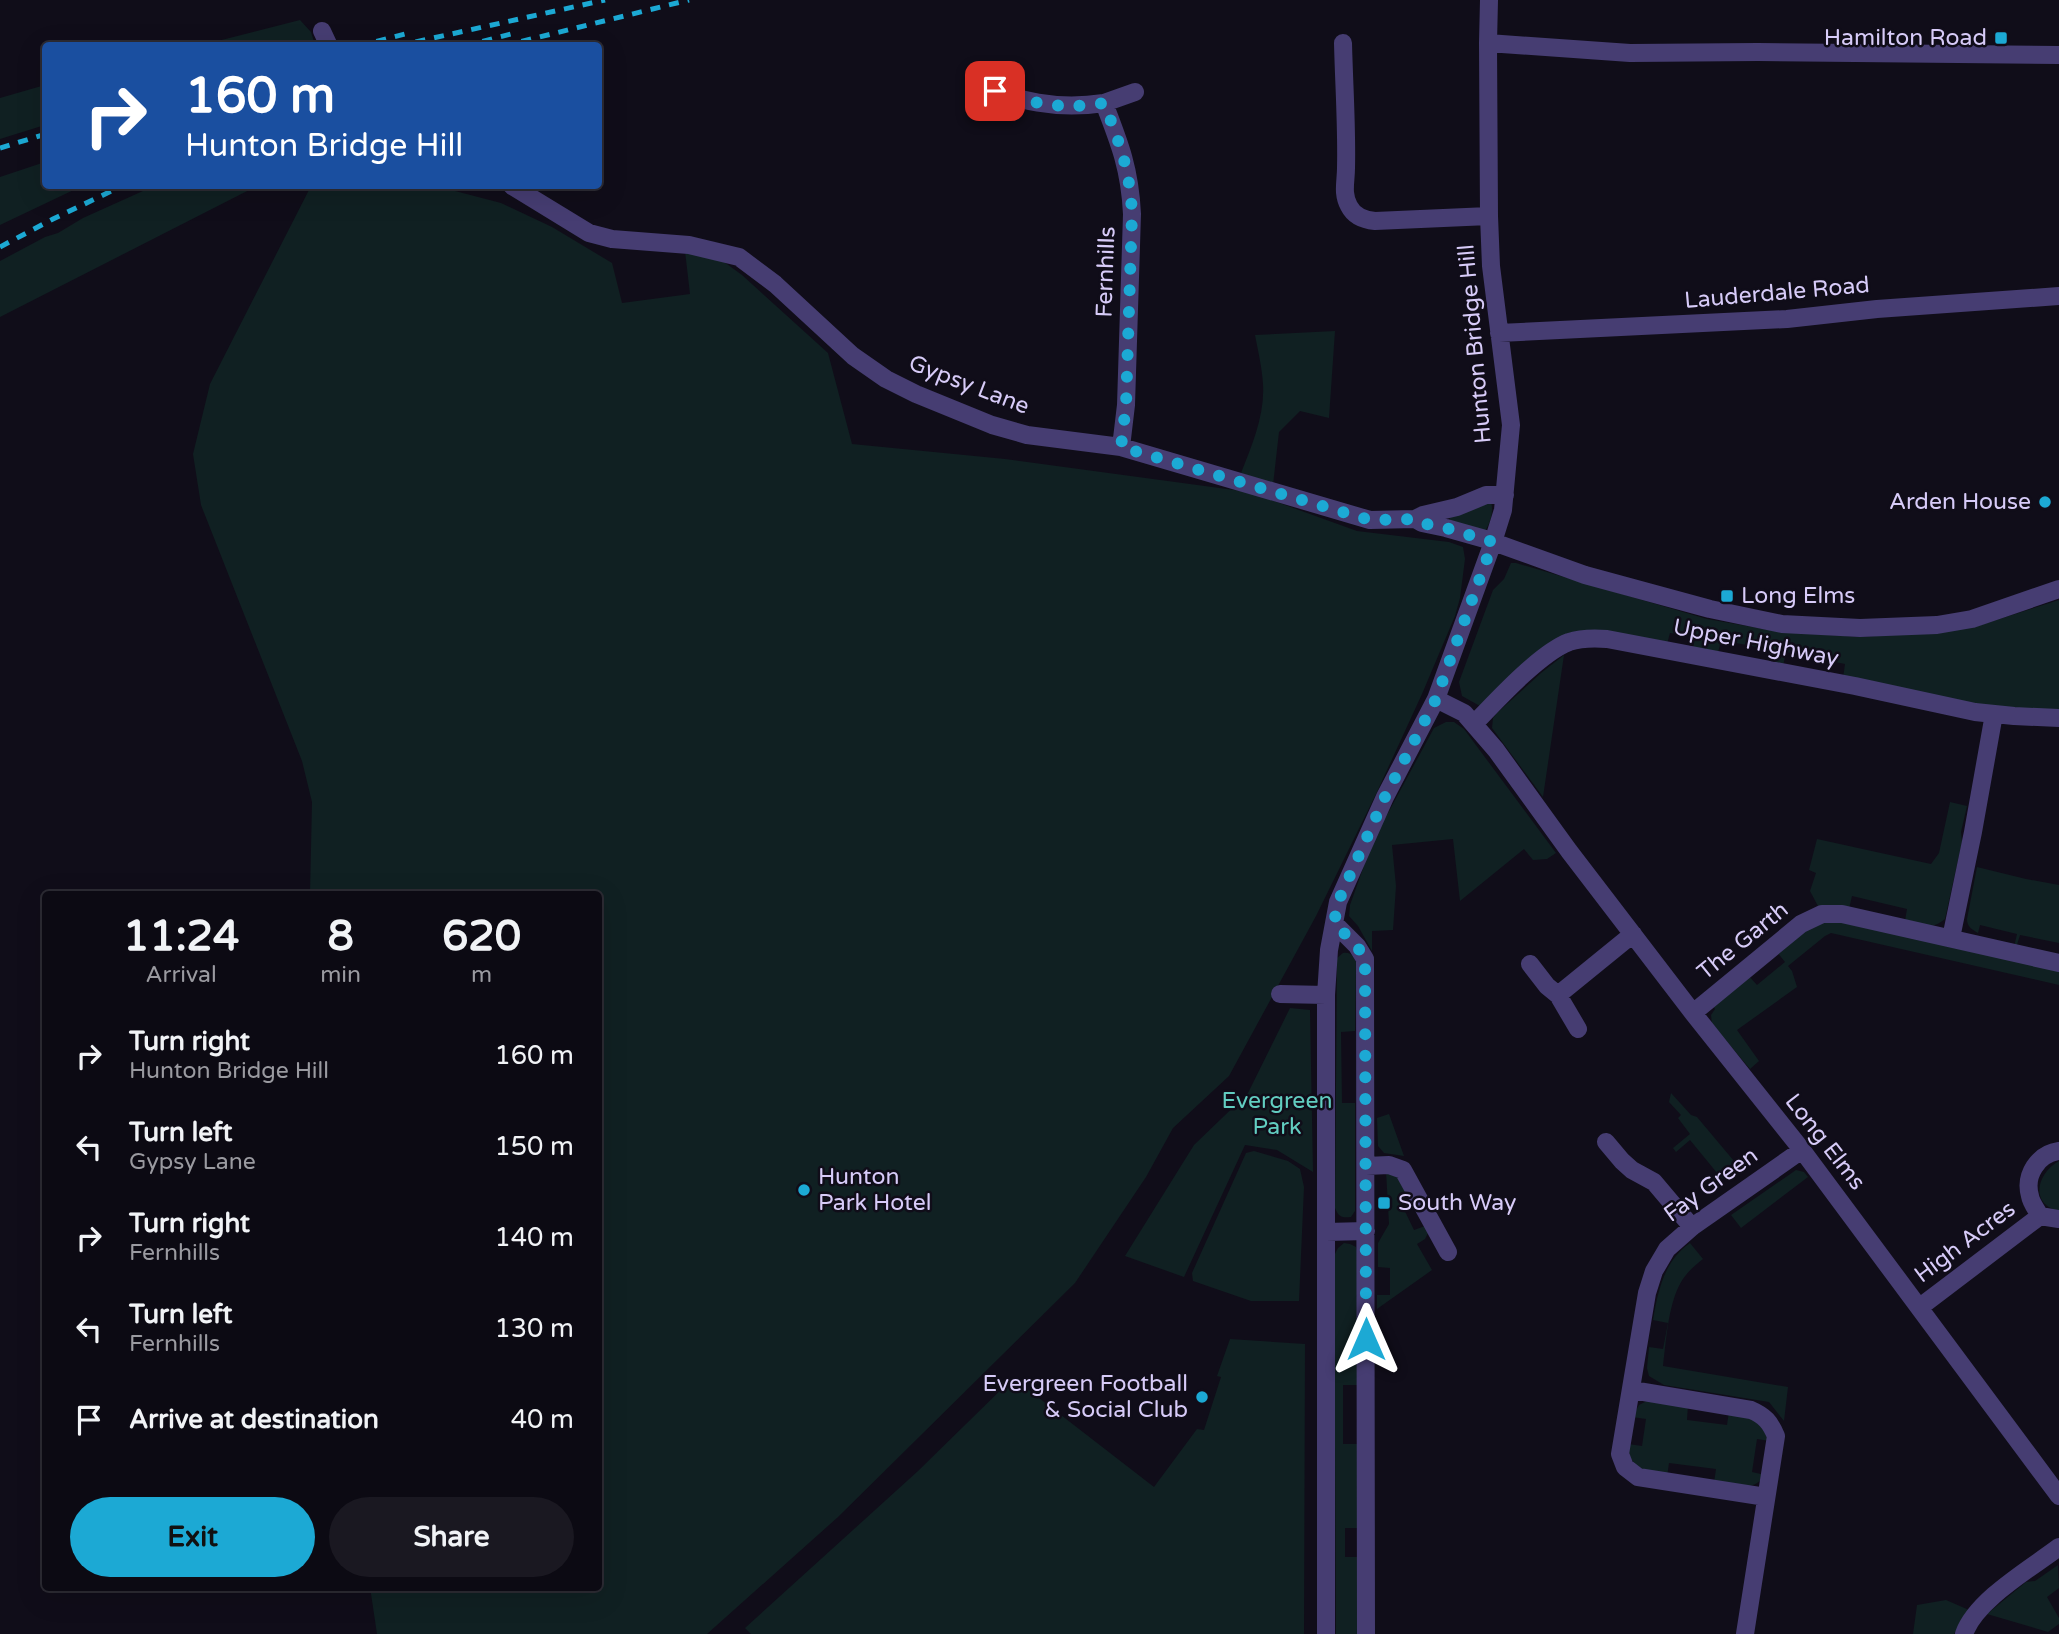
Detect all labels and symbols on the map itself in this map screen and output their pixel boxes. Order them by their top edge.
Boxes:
place label: Hamilton Road [1824,24,1987,52]
marker: Hamilton Road [1993,30,2009,46]
pin [965,61,1025,121]
street label: Fernhills [1090,226,1122,318]
street label: Hunton Bridge Hill [1452,243,1498,445]
street label: Lauderdale Road [1683,271,1871,315]
street label: Gypsy Lane [905,349,1033,421]
place label: Arden House [1889,488,2031,516]
marker: Arden House [2037,494,2053,510]
place label: Long Elms [1741,582,1855,610]
marker: Long Elms [1719,588,1735,604]
street label: Upper Highway [1671,613,1841,673]
street label: The Garth [1692,896,1794,986]
park label: Evergreen Park [1222,1087,1332,1141]
street label: Long Elms [1779,1088,1871,1196]
street label: Fay Green [1659,1142,1763,1228]
place label: Hunton Park Hotel [818,1163,931,1217]
marker: Hunton Park Hotel [796,1182,812,1198]
place label: South Way [1398,1189,1516,1217]
marker: South Way [1376,1195,1392,1211]
street label: High Acres [1909,1195,2021,1289]
position arrow [1329,1302,1403,1376]
place label: Evergreen Football & Social Club [983,1370,1188,1424]
marker: Evergreen Football & Social Club [1194,1389,1210,1405]

